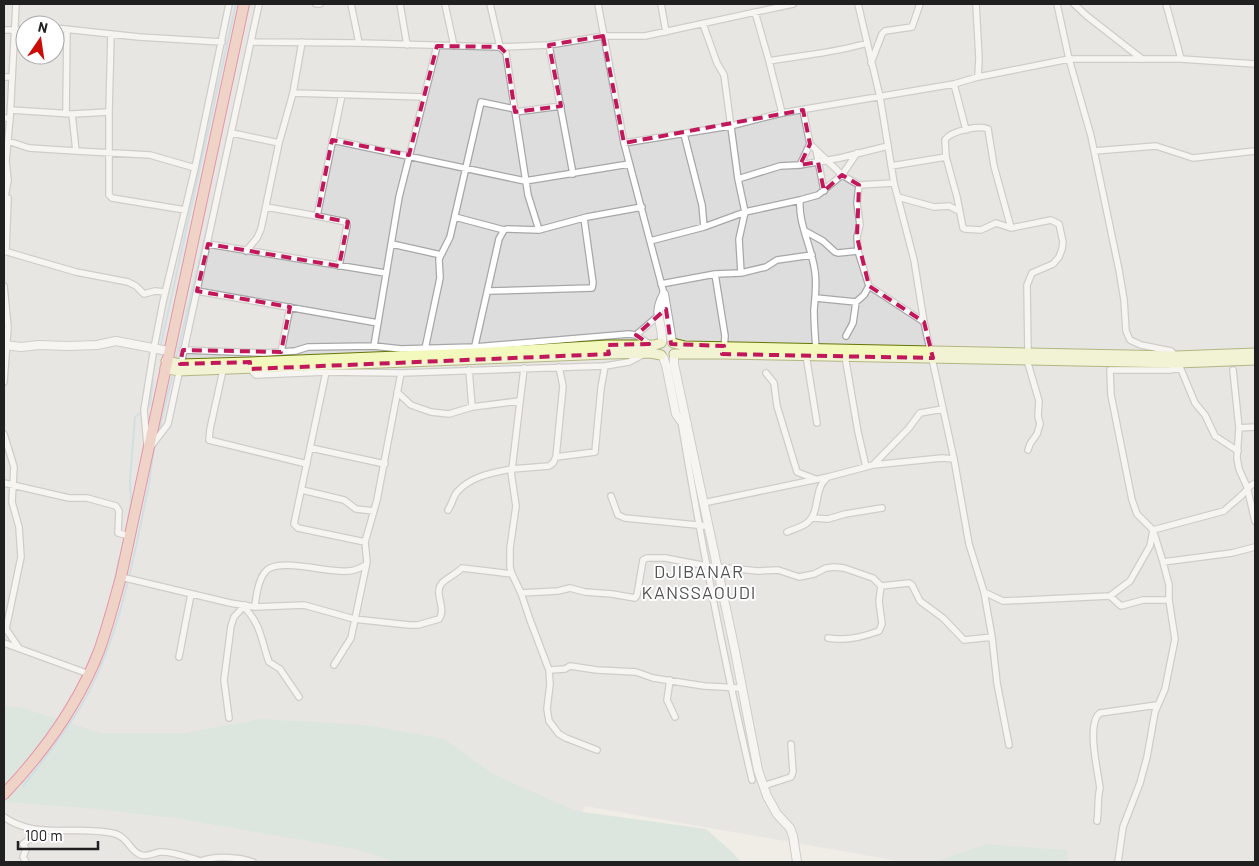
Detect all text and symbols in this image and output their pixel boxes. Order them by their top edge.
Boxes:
north arrow [15,15,65,65]
text: N [37,18,49,36]
district label: DJIBANAR KANSSAOUDI [642,560,756,603]
scale bar [18,818,98,850]
text: 100 m [25,826,63,844]

